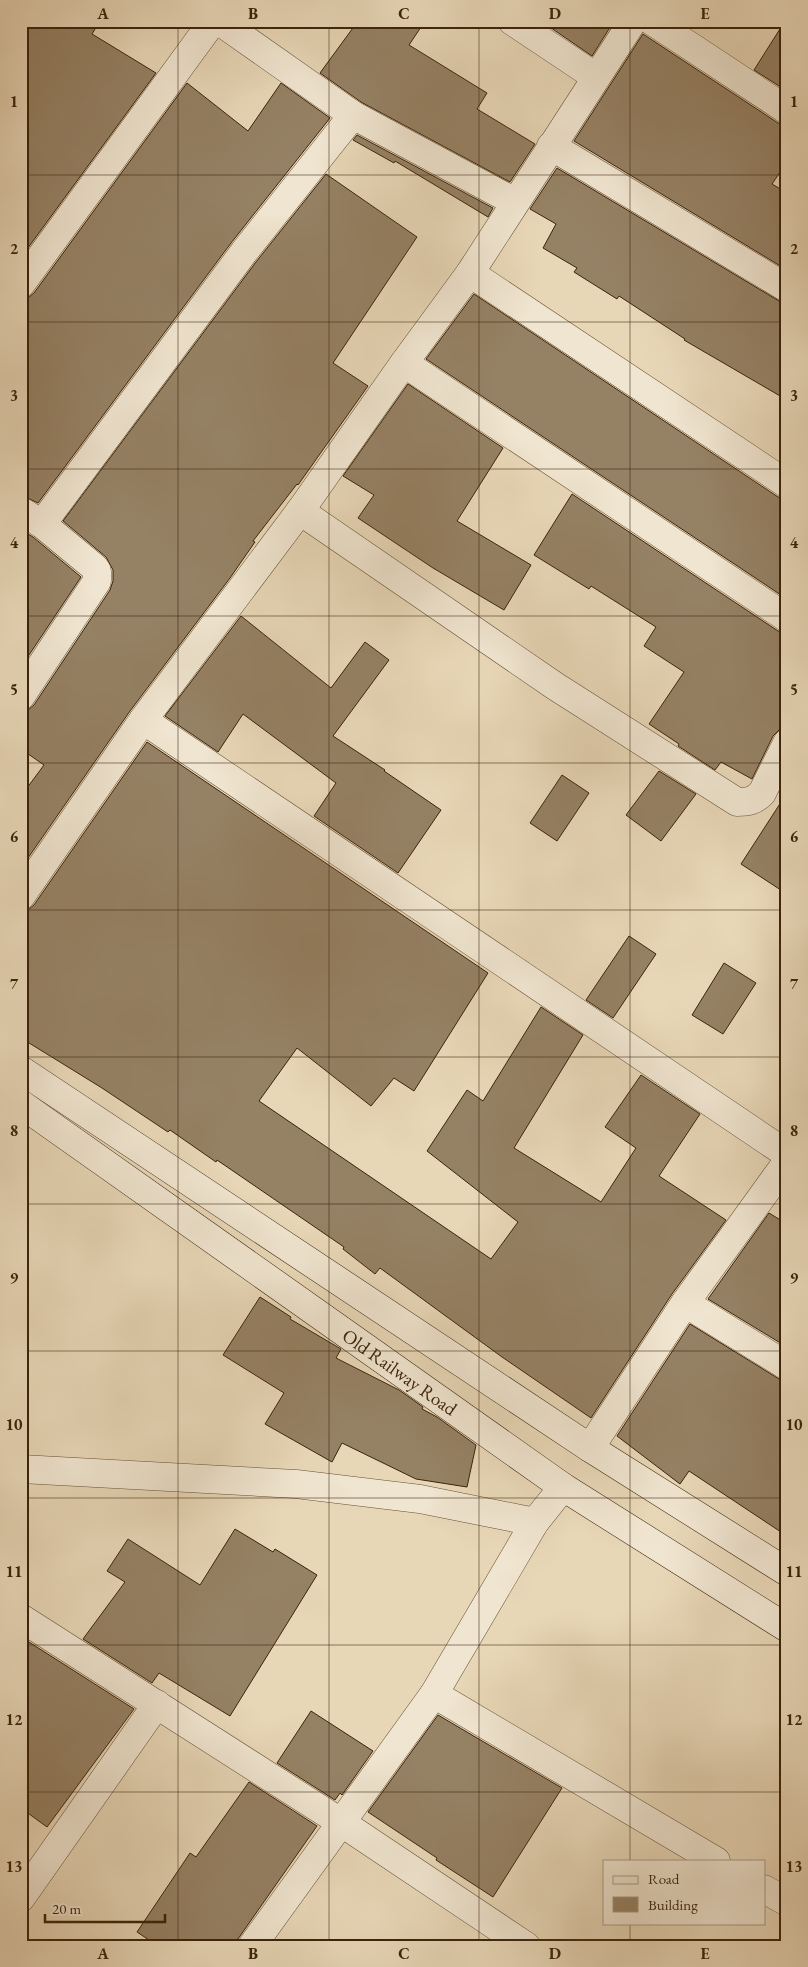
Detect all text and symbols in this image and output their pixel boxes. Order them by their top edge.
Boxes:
text: A [96,3,109,24]
text: B [248,3,258,24]
text: C [398,3,410,24]
text: D [549,3,561,24]
text: E [700,3,710,24]
text: 1 [10,91,18,112]
text: 1 [790,91,798,112]
text: 2 [10,238,19,259]
text: 2 [790,238,799,259]
text: 3 [10,385,18,406]
text: 3 [790,385,798,406]
text: 4 [10,532,19,553]
text: 4 [790,532,799,553]
text: 5 [10,679,18,700]
text: 5 [790,679,798,700]
text: 6 [10,826,19,847]
text: 6 [790,826,799,847]
text: 7 [10,973,19,994]
text: 7 [790,973,799,994]
text: 8 [10,1120,18,1141]
text: 8 [790,1120,798,1141]
text: 9 [10,1267,19,1288]
text: 9 [790,1267,799,1288]
street label: Old Railway Road [337,1323,462,1422]
text: 10 [6,1414,23,1435]
text: 10 [786,1414,803,1435]
text: 11 [6,1561,22,1582]
text: 11 [786,1561,802,1582]
text: 12 [6,1709,23,1730]
text: 12 [786,1709,803,1730]
text: 13 [6,1856,22,1877]
text: 13 [786,1856,802,1877]
legend [603,1860,766,1924]
text: Road [648,1869,680,1888]
scale bar [45,1892,165,1924]
text: Building [648,1895,698,1914]
text: 20 m [52,1899,81,1918]
text: A [96,1943,109,1964]
text: B [248,1943,258,1964]
text: C [398,1943,410,1964]
text: D [549,1943,561,1964]
text: E [700,1943,710,1964]

